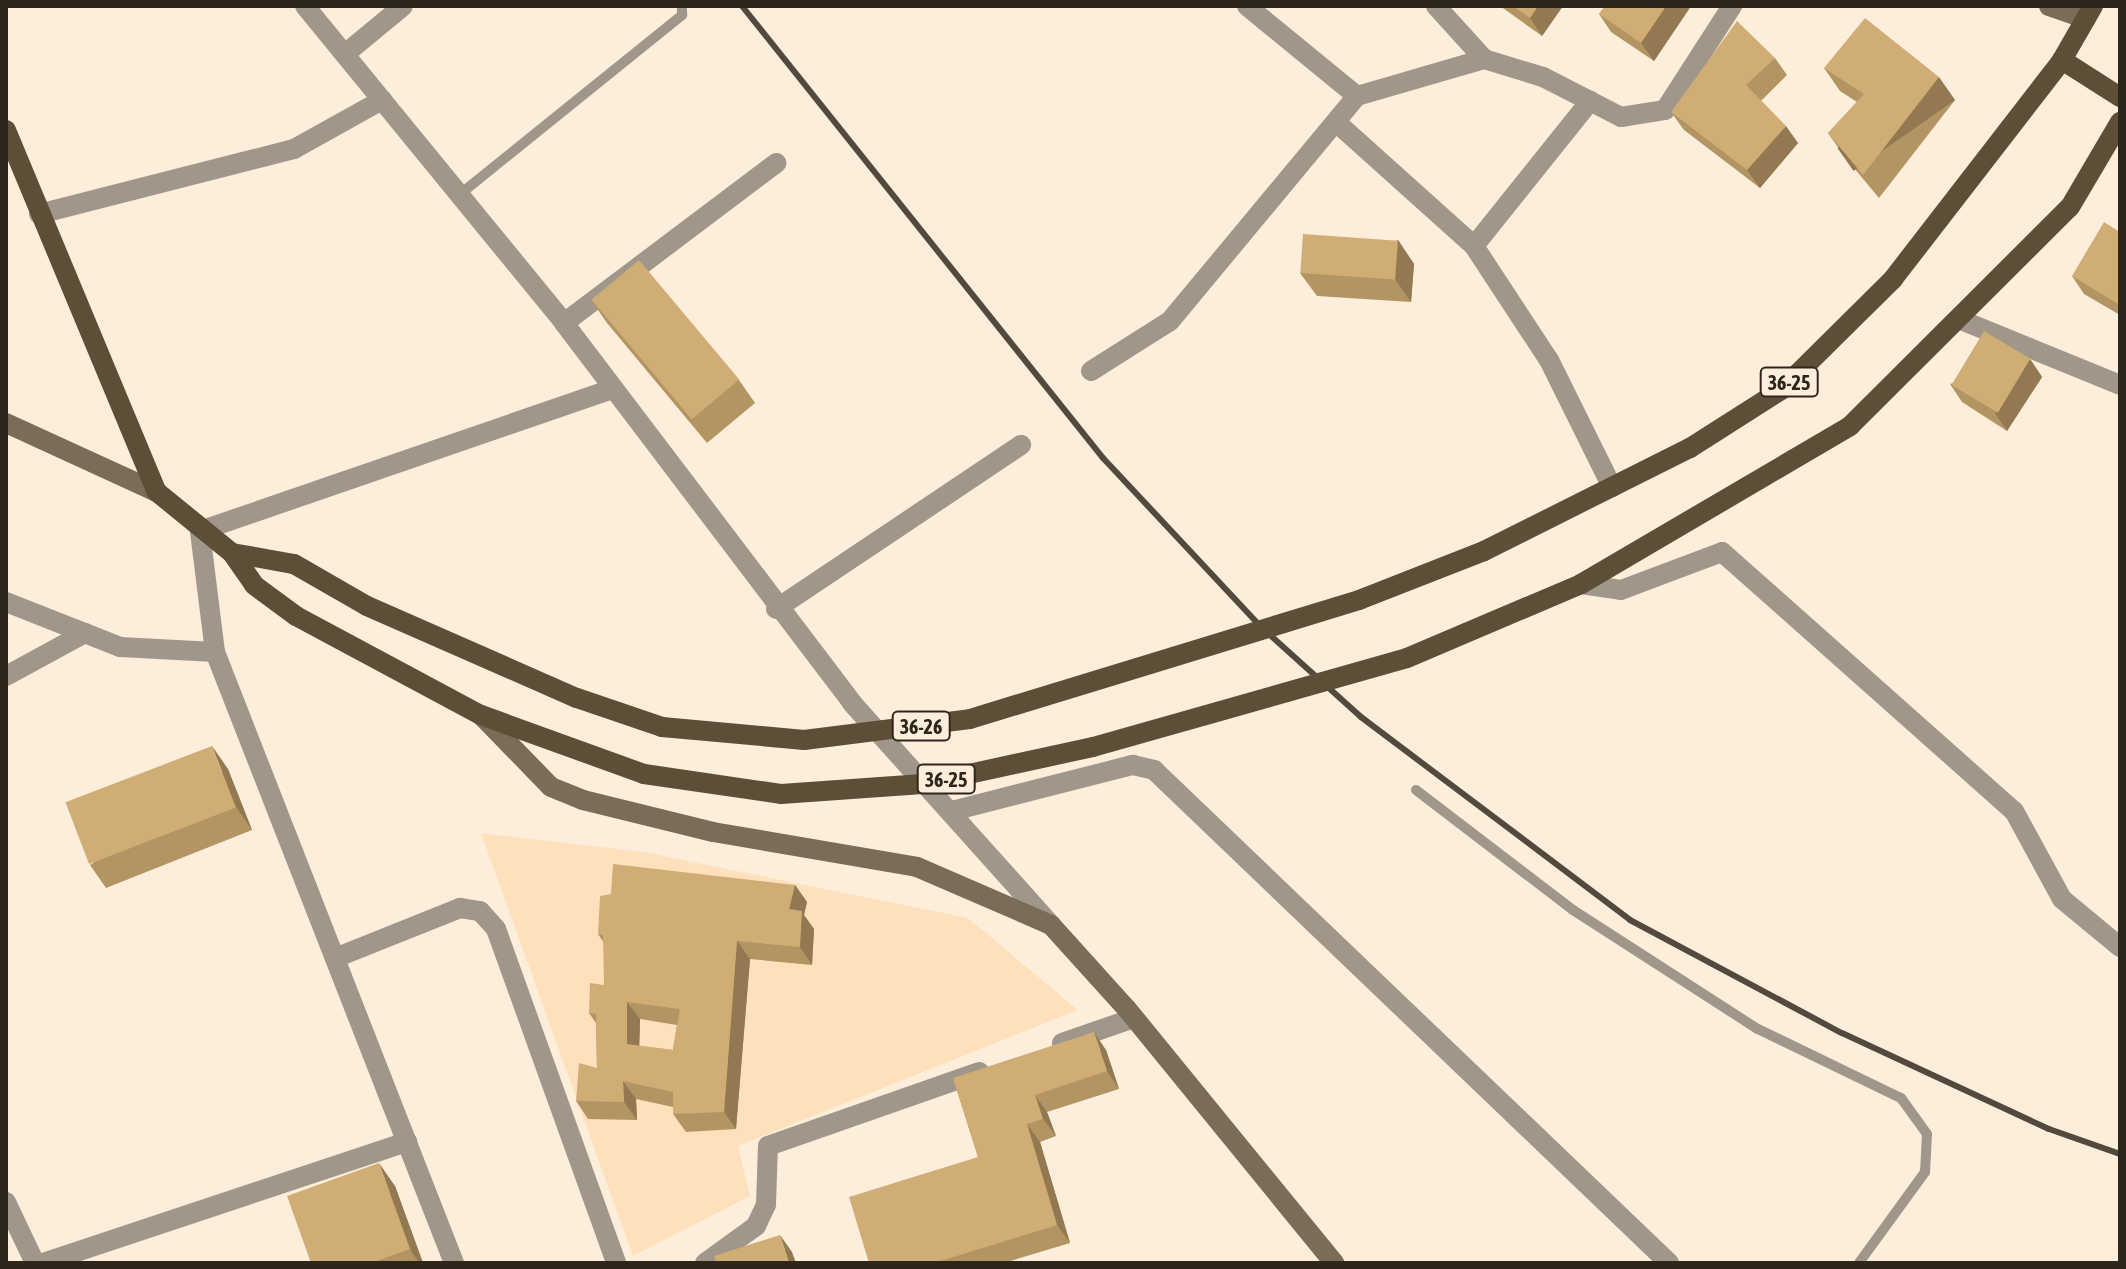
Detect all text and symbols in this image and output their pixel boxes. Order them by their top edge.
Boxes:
road number: 36-25 [1759,366,1819,398]
road number: 36-26 [891,710,951,742]
road number: 36-25 [916,763,976,795]

